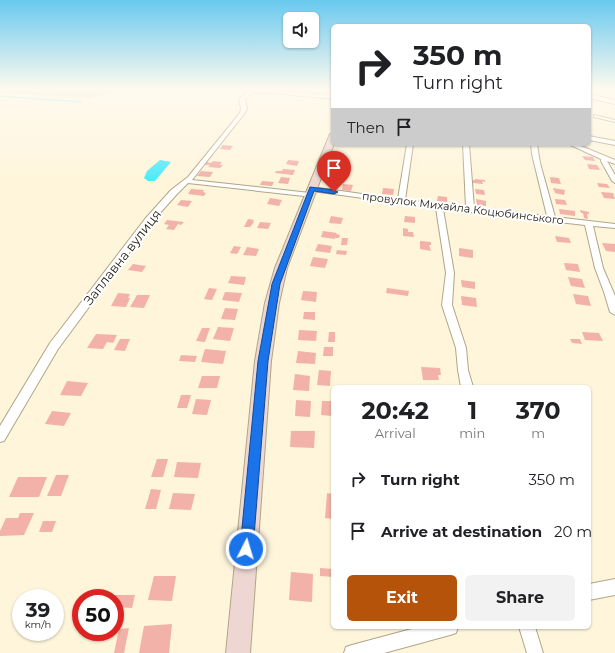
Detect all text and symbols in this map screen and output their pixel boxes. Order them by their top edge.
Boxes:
map controls [283,12,319,48]
button: sound [283,12,319,48]
text: 350 m [413,38,502,72]
icon: right [347,40,399,92]
text: Turn right [413,72,503,94]
icon: arrive [393,116,415,138]
text: Then [347,118,385,137]
pin [317,151,351,192]
icon: arrive [323,157,345,179]
street label: провулок Михайла Коцюбинського [361,189,565,227]
street label: Заплавна вулиця [80,206,164,308]
text: 20:42 [361,396,429,425]
text: 1 [468,396,477,425]
text: 370 [516,396,561,425]
text: Arrival [375,425,416,441]
text: min [459,425,485,441]
text: m [531,425,545,441]
icon: right [347,468,369,490]
text: Turn right [381,470,460,489]
text: 350 m [528,470,575,489]
icon: arrive [347,520,369,542]
text: Arrive at destination [381,522,542,541]
text: 20 m [554,522,592,541]
position arrow [225,528,267,570]
button: Exit [347,575,457,621]
button: Share [465,575,575,621]
speed limit sign: 50 [72,589,124,641]
text: 39 [26,598,50,622]
text: km/h [25,618,51,631]

